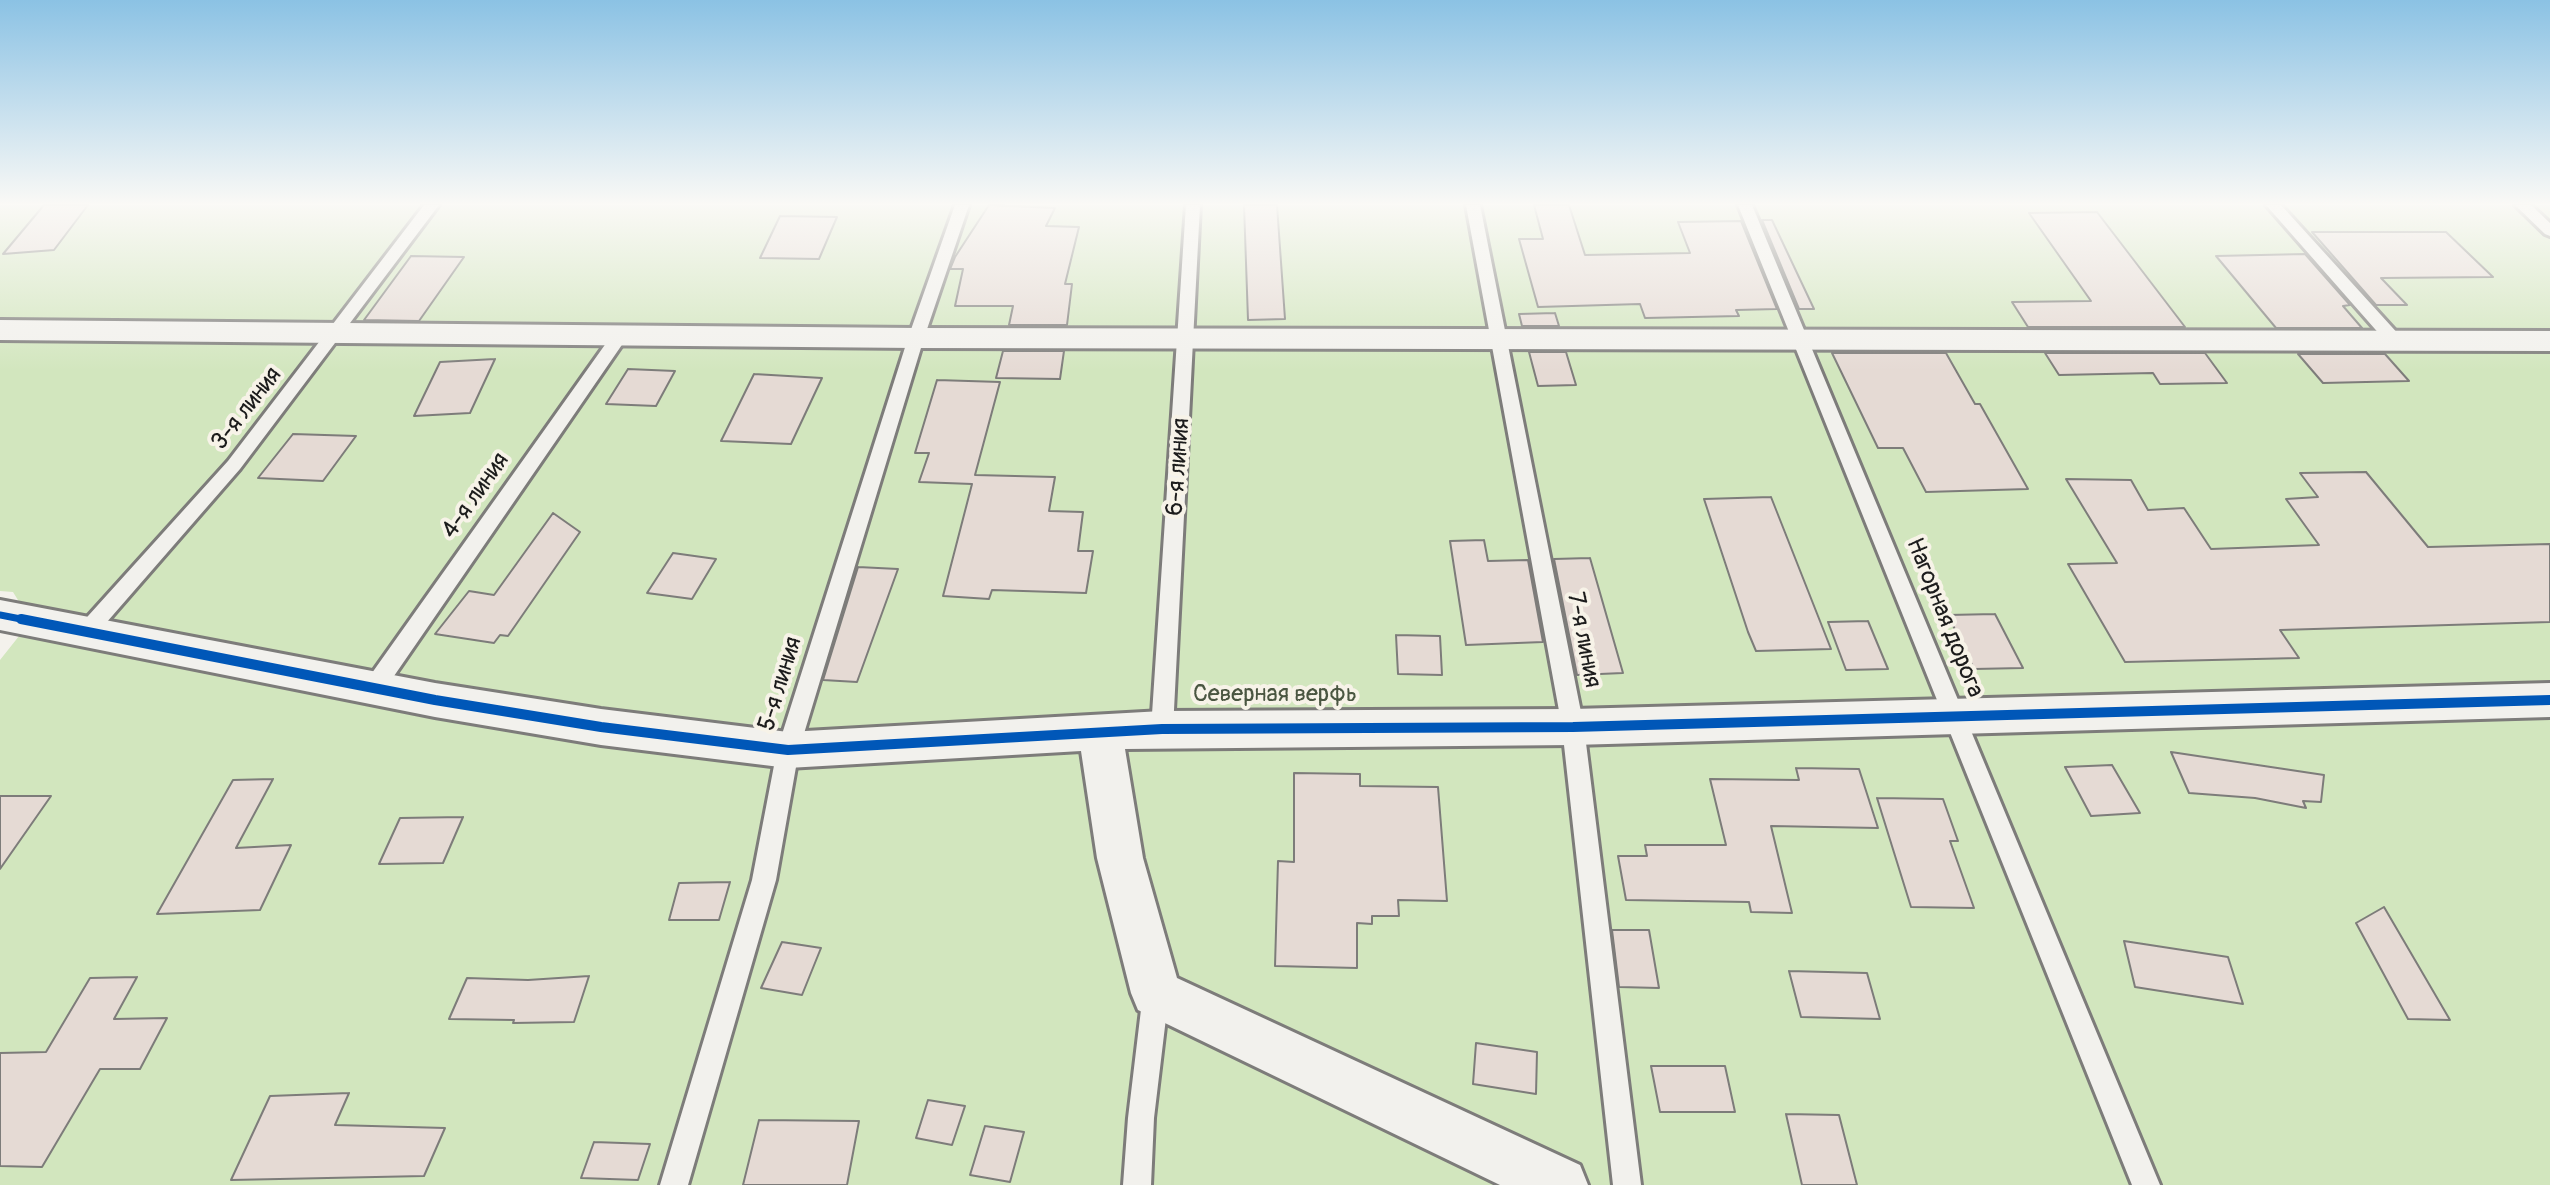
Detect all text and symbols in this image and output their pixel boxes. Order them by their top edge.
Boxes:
street label: 3-я линия [206,362,288,456]
street label: 6-я линия [1161,417,1197,517]
street label: 4-я линия [436,448,516,544]
street label: Нагорная дорога [1899,534,1989,702]
street label: 7-я линия [1560,590,1606,690]
street label: 5-я линия [753,633,809,735]
park label: Северная верфь [1193,681,1357,709]

